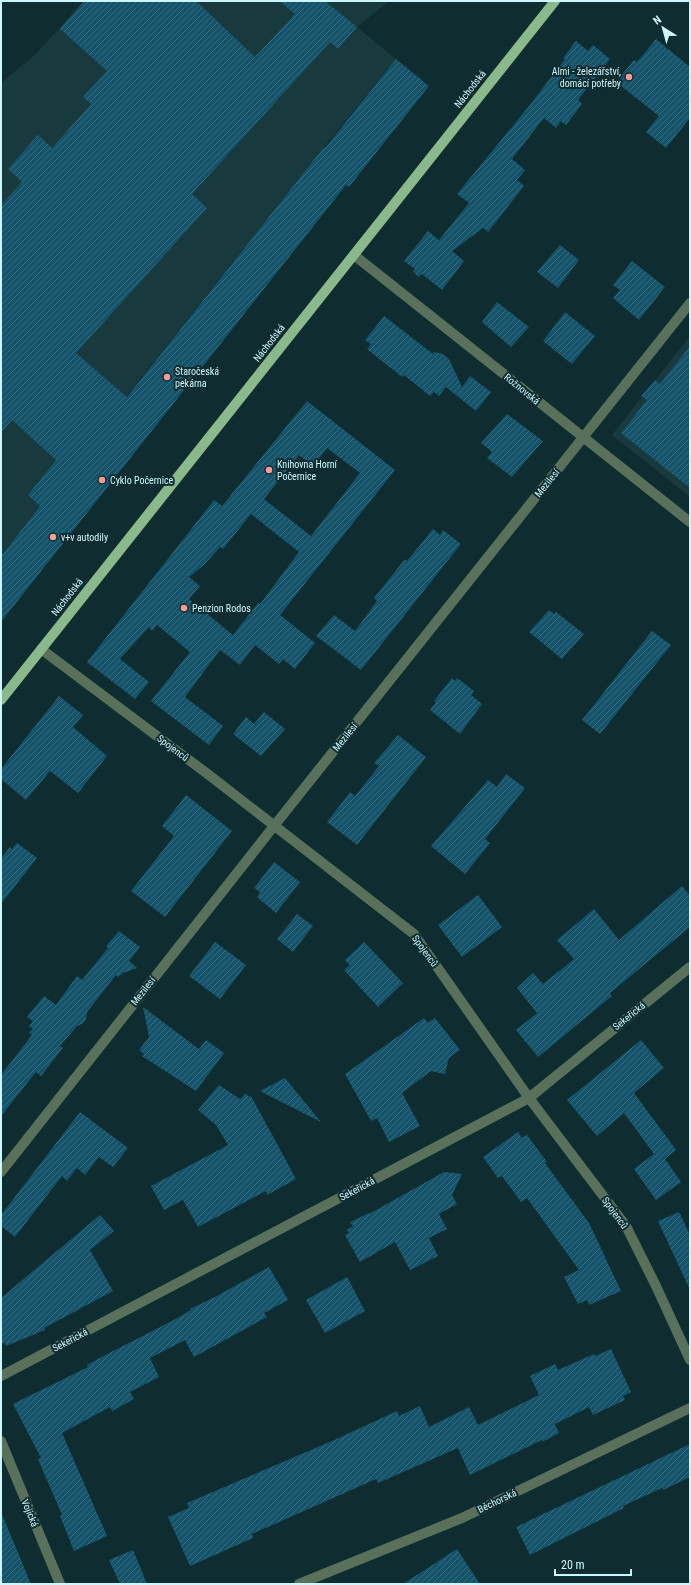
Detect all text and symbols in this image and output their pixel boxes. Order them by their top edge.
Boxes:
north arrow [643,8,683,48]
text: N [651,13,664,28]
place label: Almi - železářství, domácí potřeby [552,66,621,89]
street label: Náchodská [452,68,488,110]
marker: Almi - železářství, domácí potřeby [624,72,634,82]
street label: Náchodská [251,322,287,364]
place label: Staročeská pekárna [175,366,219,389]
street label: Rožnovská [502,371,542,407]
marker: Staročeská pekárna [162,372,172,382]
place label: Knihovna Horní Počernice [277,459,338,482]
marker: Knihovna Horní Počernice [264,465,274,475]
street label: Mezilesí [532,466,562,499]
marker: Cyklo Počernice [97,475,107,485]
place label: Cyklo Počernice [110,475,174,486]
marker: v+v autodily [48,532,58,542]
place label: v+v autodily [61,532,108,543]
street label: Náchodská [49,576,85,618]
marker: Penzion Rodos [179,603,189,613]
place label: Penzion Rodos [192,603,251,614]
street label: Mezilesí [330,720,360,753]
street label: Spojenců [155,733,191,763]
street label: Spojenců [410,933,440,969]
street label: Mezilesí [129,974,158,1007]
street label: Sekeřická [611,1000,647,1032]
street label: Sekeřická [338,1175,377,1203]
street label: Spojenců [600,1195,630,1231]
street label: Sekeřická [51,1326,90,1354]
street label: Běchorská [476,1487,518,1515]
street label: Vojická [19,1498,41,1529]
scale bar [555,1551,631,1577]
text: 20 m [561,1558,585,1572]

